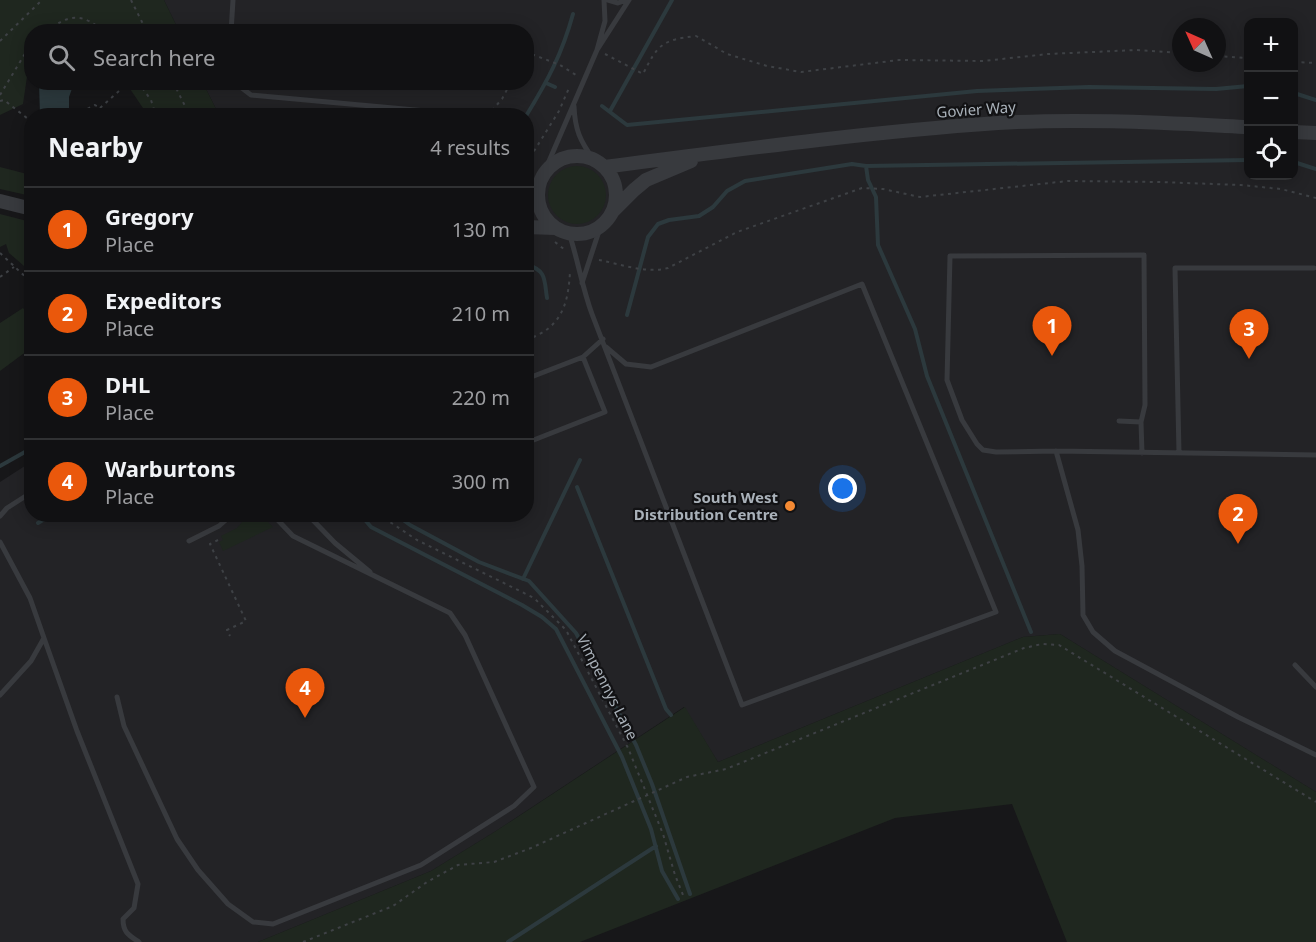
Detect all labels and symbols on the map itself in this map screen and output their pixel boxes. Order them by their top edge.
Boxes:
north arrow [1172,18,1226,72]
street label: Govier Way [936,96,1017,122]
pin: 1 [1032,306,1072,356]
pin: 3 [1230,310,1268,359]
your location [828,474,857,503]
place label: South West Distribution Centre [634,487,778,524]
pin: 2 [1218,494,1258,544]
marker: South West Distribution Centre [783,499,797,513]
street label: Vimpennys Lane [573,631,643,743]
pin: 4 [286,668,324,718]

